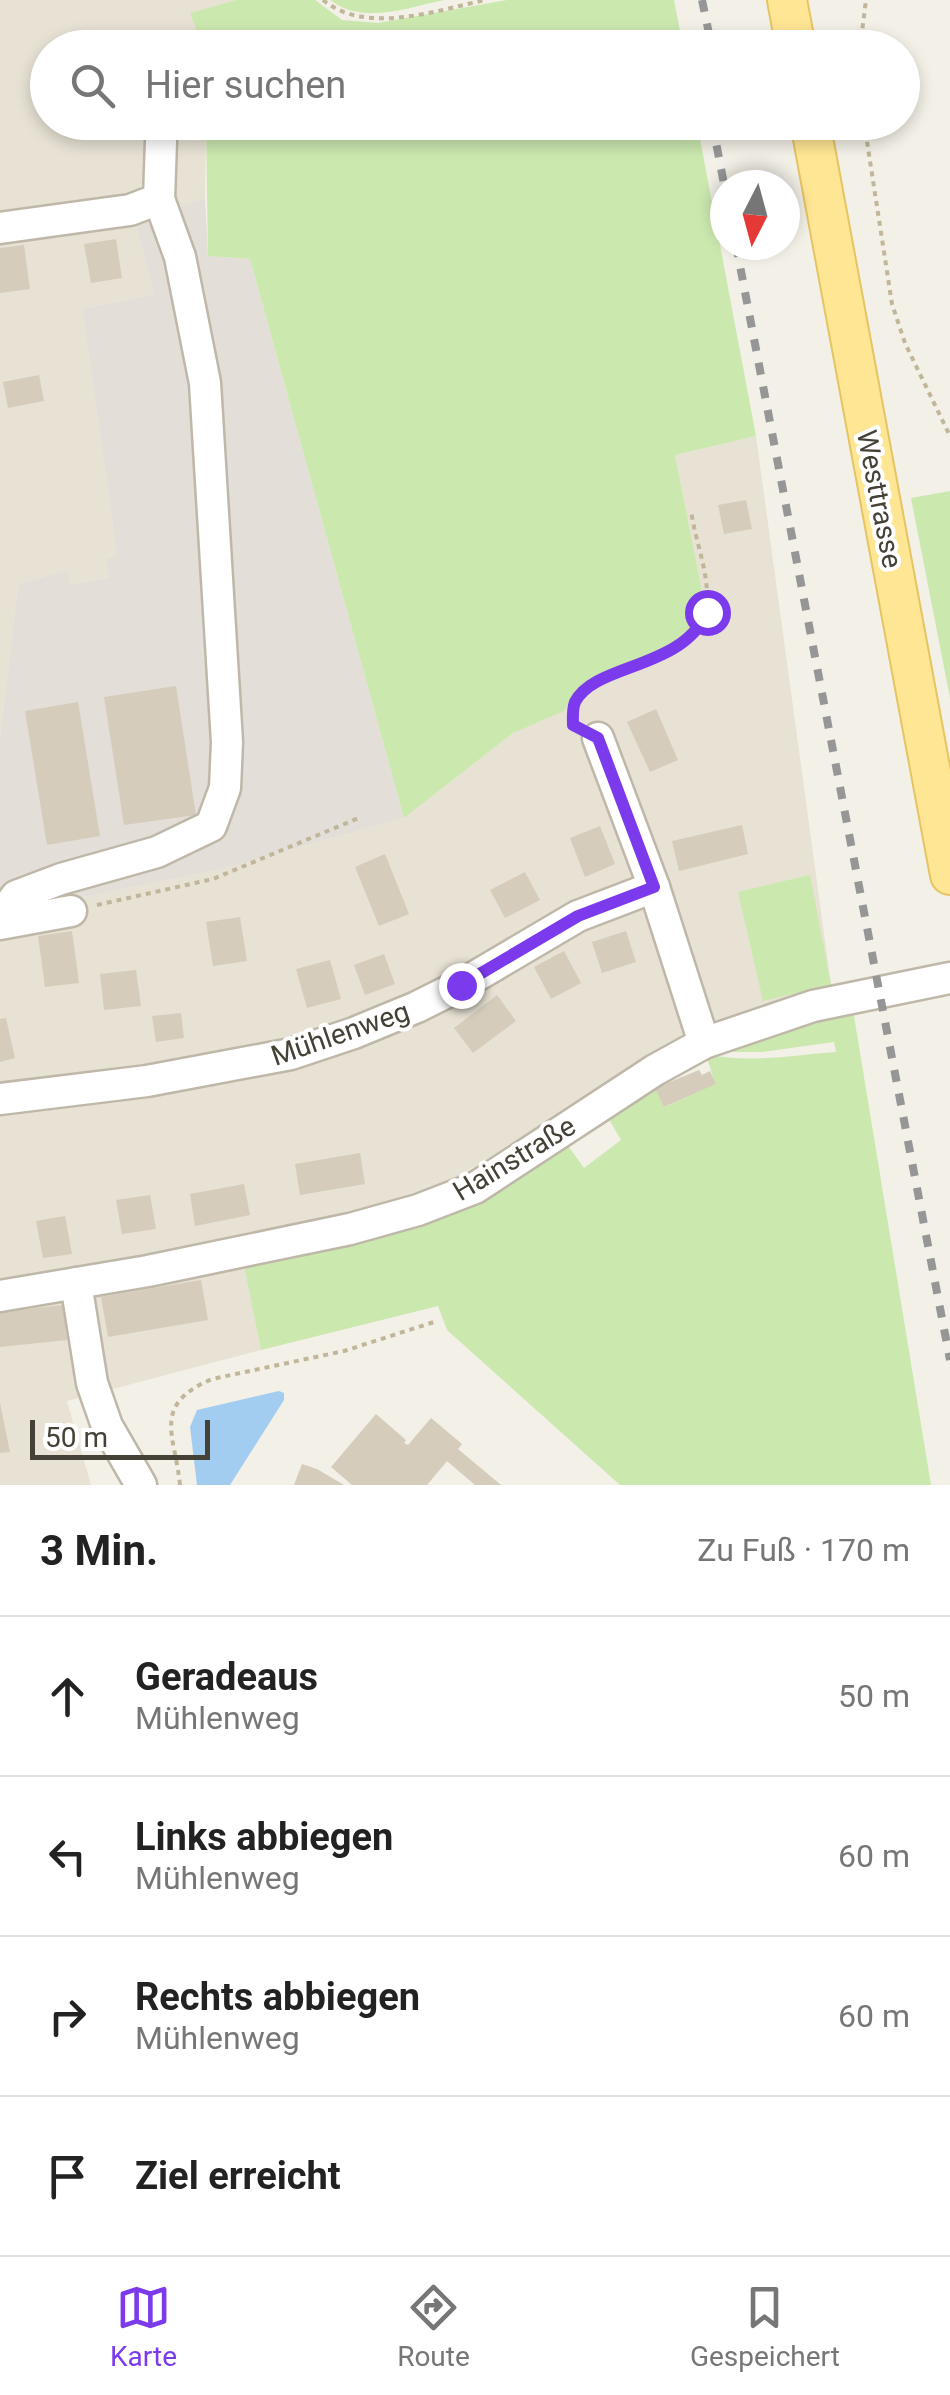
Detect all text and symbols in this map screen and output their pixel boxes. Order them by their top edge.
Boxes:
search box [30,30,920,140]
icon: search [65,58,120,113]
text: Hier suchen [145,63,346,107]
north arrow [710,170,800,260]
street label: Westtrasse [850,427,909,571]
route start [685,590,731,636]
route end [439,963,485,1009]
street label: Mühlenweg [267,994,414,1073]
street label: Hainstraße [447,1109,581,1208]
scale bar [30,1415,210,1460]
text: 50 m [45,1421,108,1454]
text: 3 Min. [40,1526,158,1575]
text: Zu Fuß · 170 m [697,1531,910,1569]
text: Geradeaus [135,1655,318,1699]
icon: ahead [40,1669,95,1724]
text: 50 m [838,1677,910,1715]
text: Mühlenweg [135,1699,300,1737]
text: Links abbiegen [135,1815,393,1859]
icon: left [40,1829,95,1884]
text: 60 m [838,1837,910,1875]
text: Mühlenweg [135,1859,300,1897]
text: Rechts abbiegen [135,1975,420,2019]
icon: right [40,1989,95,2044]
text: 60 m [838,1997,910,2035]
text: Mühlenweg [135,2019,300,2057]
icon: arrive [40,2149,95,2204]
text: Ziel erreicht [135,2154,341,2198]
tab: Karte [110,2280,177,2373]
tab: Route [397,2280,470,2373]
tab: Gespeichert [690,2280,840,2373]

